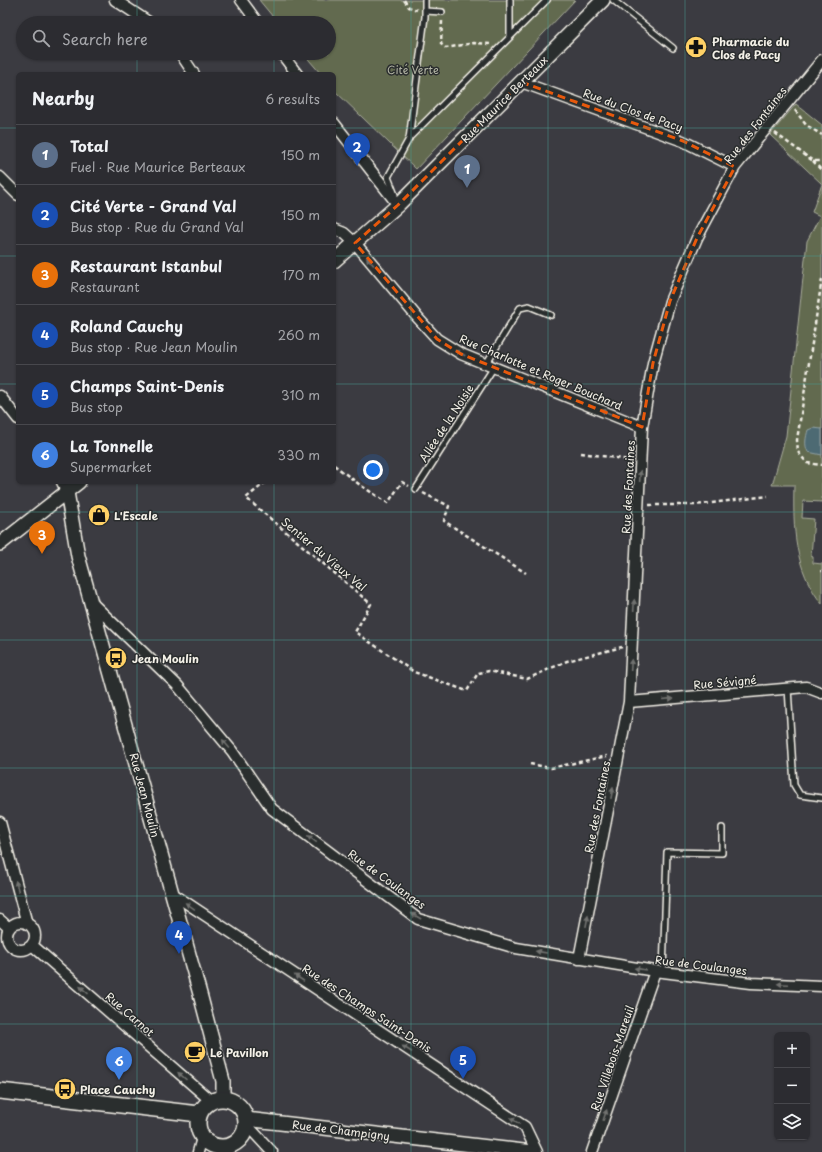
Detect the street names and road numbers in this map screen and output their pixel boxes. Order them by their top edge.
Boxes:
street label: Rue Maurice Berteaux [457,51,552,146]
street label: Rue des Fontaines [719,83,791,167]
street label: Rue du Clos de Pacy [581,84,685,136]
street label: Rue Charlotte et Roger Bouchard [457,330,625,414]
street label: Allée de la Noisie [415,381,478,465]
street label: Rue des Fontaines [617,440,639,534]
street label: Sentier du Vieux Val [278,513,370,595]
street label: Rue Sévigné [693,671,757,693]
street label: Rue Jean Moulin [126,751,164,839]
street label: Rue des Fontaines [580,759,614,855]
street label: Rue de Coulanges [345,845,429,913]
street label: Rue de Coulanges [654,951,748,979]
street label: Rue des Champs Saint-Denis [299,960,435,1056]
street label: Rue Carnot [102,988,159,1040]
street label: Rue Villebois-Mareuil [586,1003,638,1113]
street label: Rue de Champigny [291,1116,391,1144]

